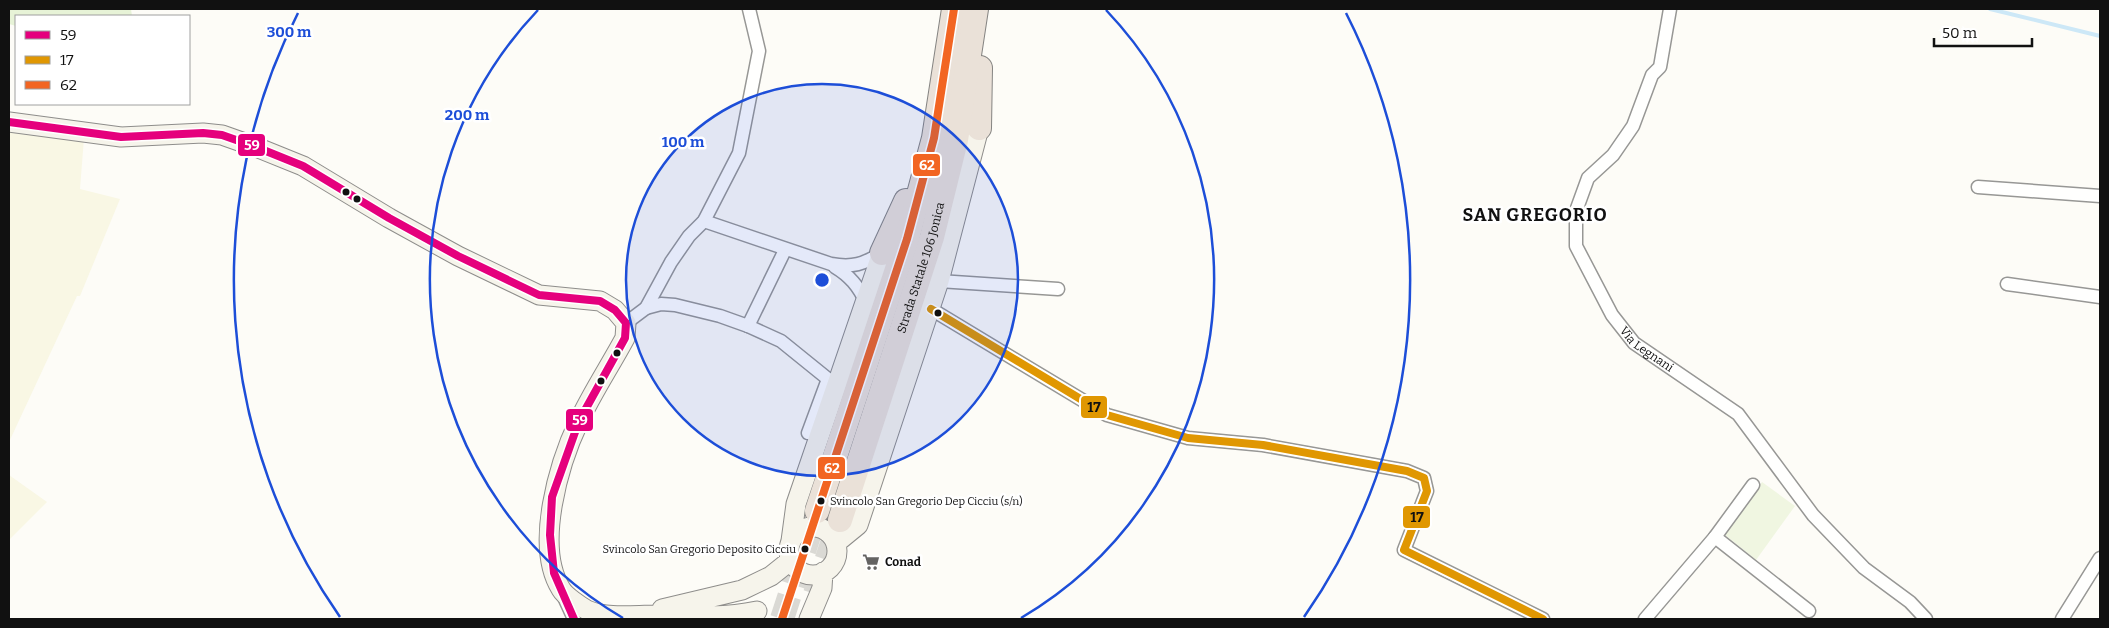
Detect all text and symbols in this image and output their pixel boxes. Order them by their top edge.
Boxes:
legend [15,15,190,105]
scale bar [1934,15,2032,47]
text: 300 m [267,23,312,41]
text: 50 m [1942,24,1978,42]
text: 59 [60,26,77,44]
text: 17 [60,51,74,69]
text: 62 [60,76,77,94]
text: 200 m [445,106,490,124]
line badge: 59 [237,133,266,157]
text: 100 m [662,133,705,151]
text: 59 [244,137,260,154]
line badge: 62 [912,153,941,177]
text: 62 [919,157,935,174]
unlabelled marker [341,187,351,197]
unlabelled marker [352,194,362,204]
street label: Strada Statale 106 Jonica [894,200,947,335]
district label: SAN GREGORIO [1462,204,1608,226]
centre of rings [813,271,831,289]
unlabelled marker [933,308,943,318]
street label: Via Legnani [1617,324,1676,375]
unlabelled marker [612,348,622,358]
unlabelled marker [596,376,606,386]
line badge: 17 [1080,395,1108,419]
text: 17 [1087,399,1101,416]
line badge: 59 [565,408,594,432]
text: 59 [572,412,588,429]
line badge: 62 [817,456,846,480]
text: 62 [824,460,840,477]
place label: Svincolo San Gregorio Dep Cicciu (s/n) [830,495,1023,508]
marker: Svincolo San Gregorio Dep Cicciu (s/n) [816,496,826,506]
line badge: 17 [1402,505,1431,529]
text: 17 [1410,509,1424,526]
place label: Svincolo San Gregorio Deposito Cicciu [603,543,796,556]
marker: Svincolo San Gregorio Deposito Cicciu [800,544,810,554]
supermarket icon: Conad [861,552,881,572]
place label: Conad [885,555,922,569]

